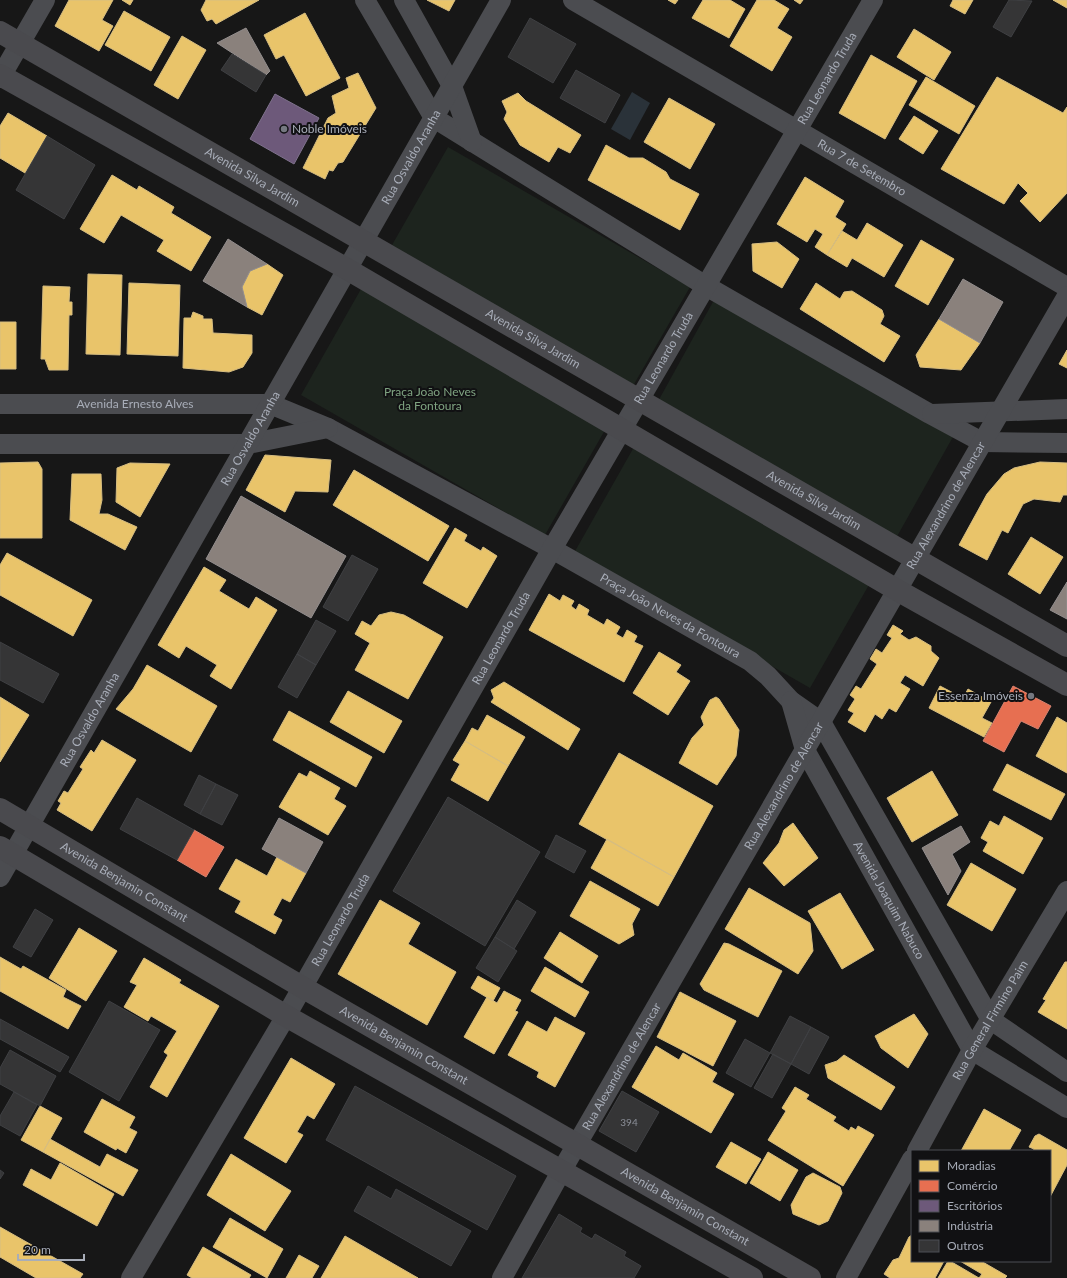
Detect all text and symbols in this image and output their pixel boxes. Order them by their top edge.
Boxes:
street label: Rua Leonardo Truda [794,29,860,127]
street label: Rua Osvaldo Aranha [378,107,444,207]
place label: Noble Imóveis [292,121,367,136]
marker: Noble Imóveis [279,124,289,134]
street label: Rua 7 de Setembro [815,136,909,199]
street label: Avenida Silva Jardim [202,144,303,210]
street label: Avenida Silva Jardim [483,305,583,372]
street label: Rua Leonardo Truda [630,309,696,407]
park label: Praça João Neves da Fontoura [384,384,476,413]
street label: Rua Osvaldo Aranha [217,388,283,488]
street label: Avenida Ernesto Alves [76,396,194,411]
street label: Rua Alexandrino de Alencar [903,438,989,572]
street label: Avenida Silva Jardim [764,467,864,533]
street label: Praça João Neves da Fontoura [598,570,743,661]
street label: Rua Leonardo Truda [468,589,533,687]
street label: Rua Osvaldo Aranha [56,670,122,770]
place label: Essenza Imóveis [938,688,1023,703]
marker: Essenza Imóveis [1026,691,1036,701]
street label: Rua Alexandrino de Alencar [741,719,826,852]
street label: Avenida Benjamin Constant [58,838,191,925]
street label: Avenida Joaquim Nabuco [850,838,928,962]
street label: Rua Leonardo Truda [308,870,373,969]
street label: Rua General Firmino Paim [949,957,1031,1083]
street label: Rua Alexandrino de Alencar [579,999,664,1133]
street label: Avenida Benjamin Constant [337,1002,472,1088]
house number: 394 [620,1116,638,1128]
legend [911,1150,1051,1262]
text: Moradias [947,1158,996,1173]
street label: Avenida Benjamin Constant [618,1163,753,1249]
text: Comércio [947,1178,998,1193]
text: Escritórios [947,1198,1002,1213]
text: Indústria [947,1218,993,1233]
scale bar [18,1236,84,1262]
text: Outros [947,1238,984,1253]
text: 20 m [24,1242,51,1257]

